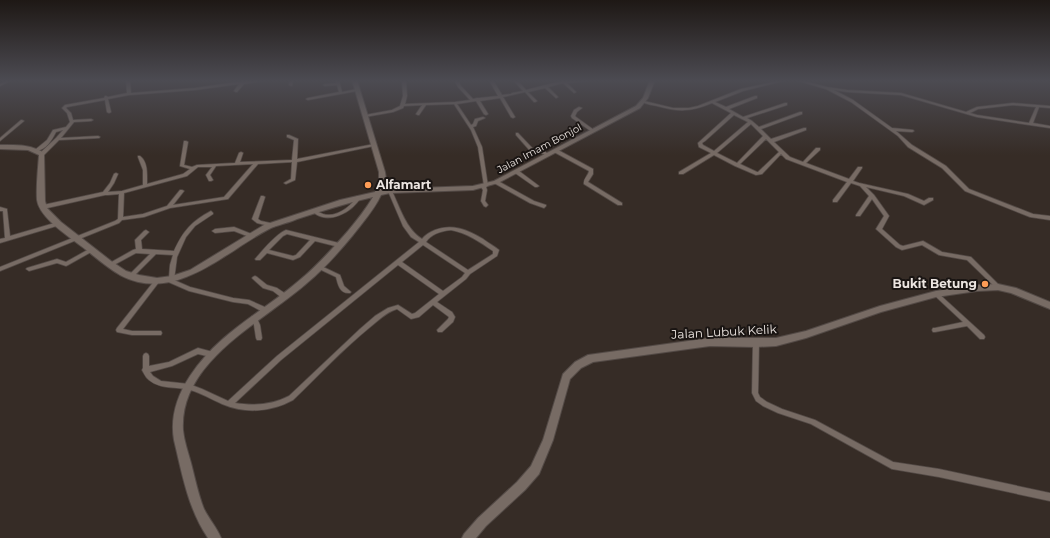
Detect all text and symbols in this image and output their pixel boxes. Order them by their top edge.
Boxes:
street label: Jalan Imam Bonjol [494,121,584,177]
place label: Alfamart [375,177,432,192]
marker: Alfamart [363,180,373,190]
place label: Bukit Betung [893,276,977,291]
marker: Bukit Betung [980,279,990,289]
street label: Jalan Lubuk Kelik [670,321,778,342]

